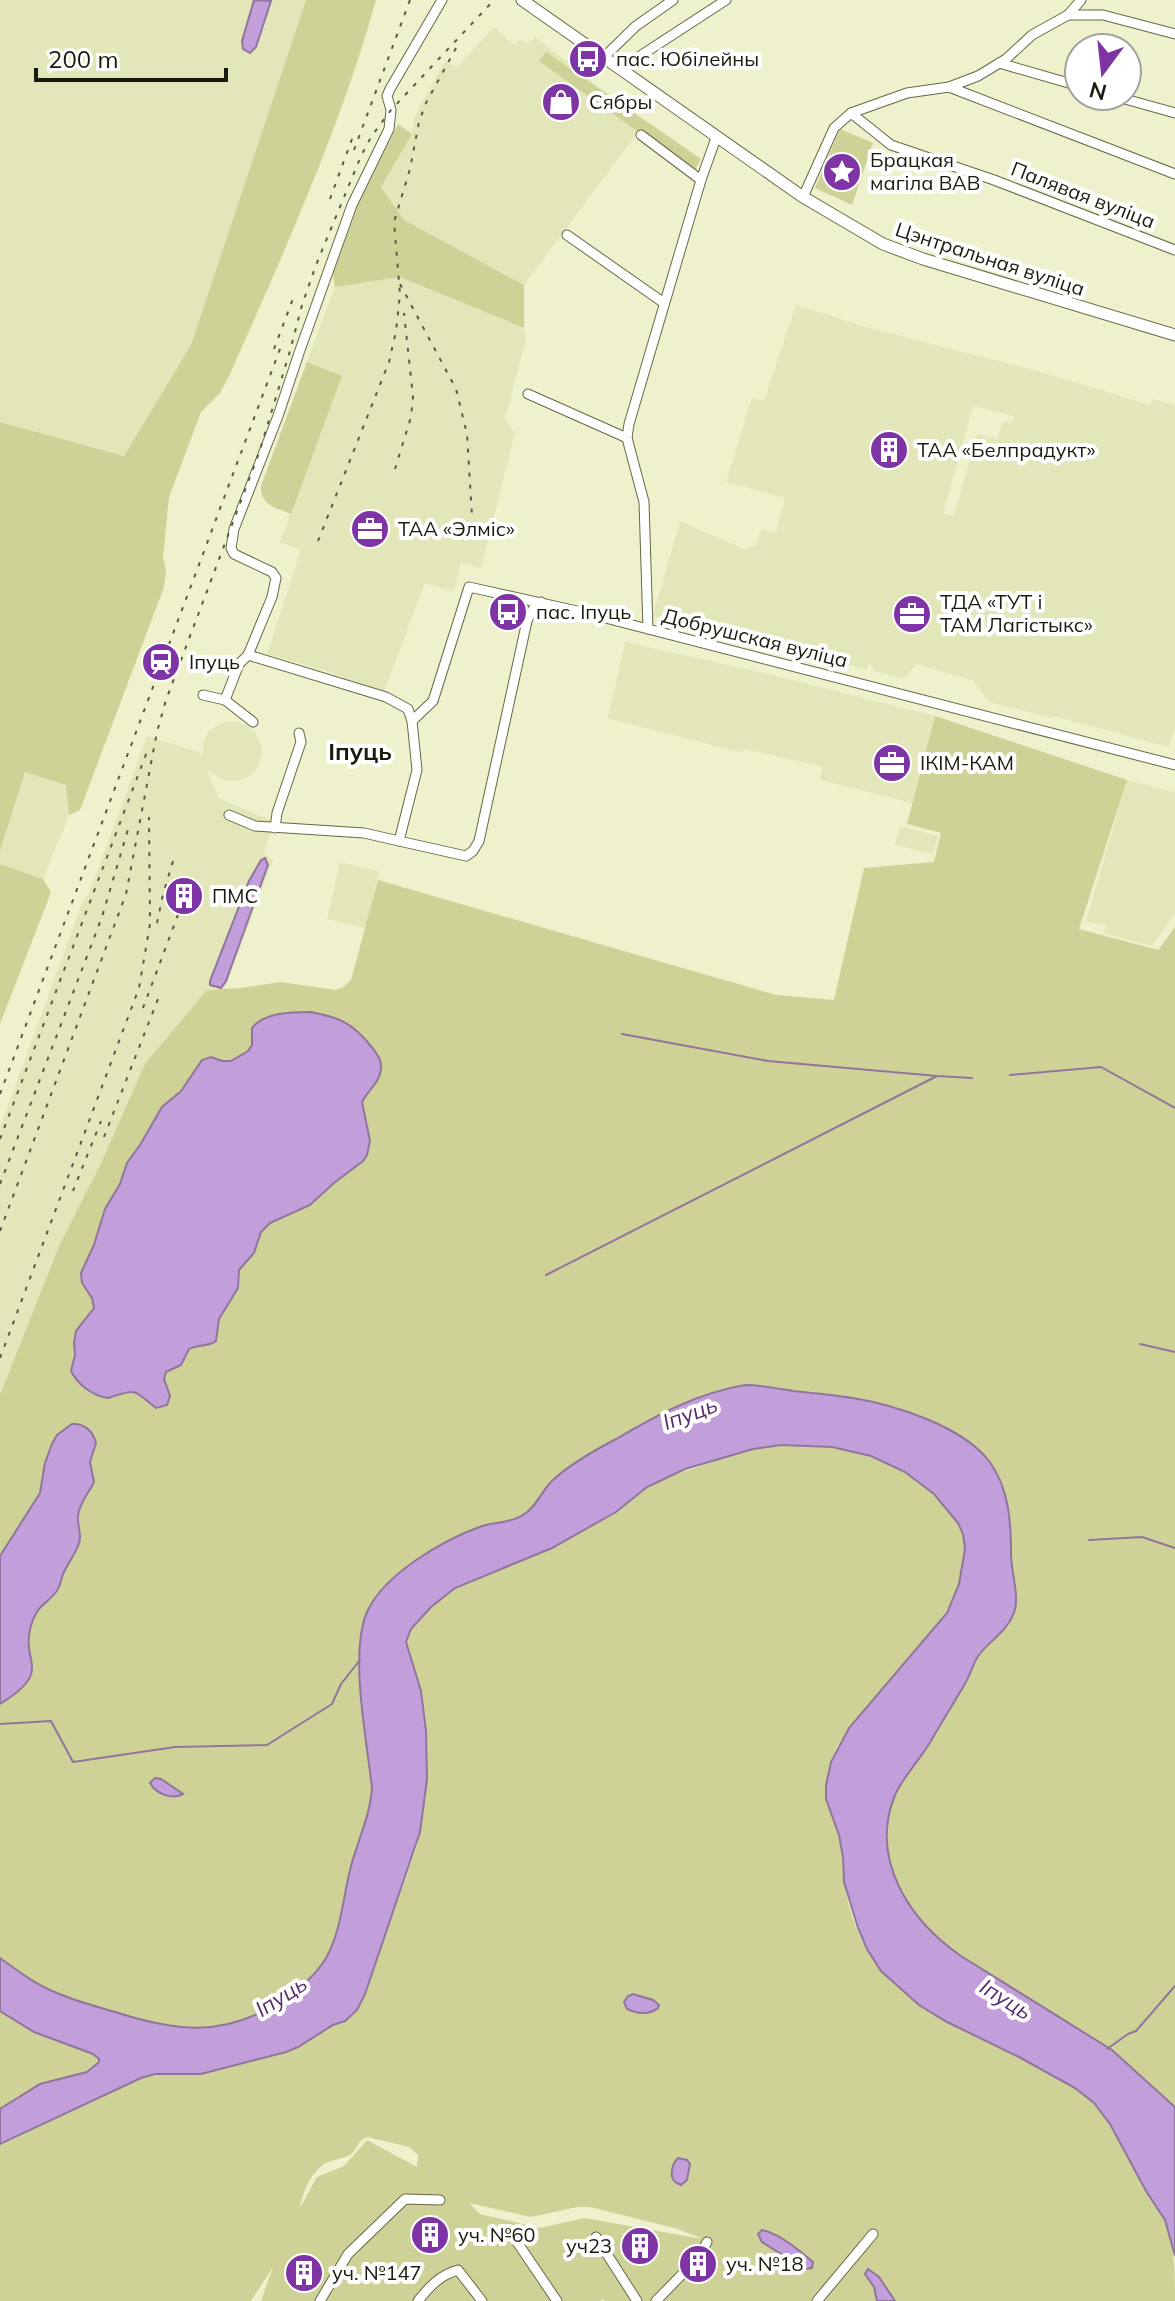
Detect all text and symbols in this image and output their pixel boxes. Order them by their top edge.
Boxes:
scale bar [36,32,226,82]
north arrow [1063,32,1143,112]
bus stop icon: пас. Юбілейны [567,38,609,80]
text: 200 m [48,44,119,74]
place label: пас. Юбілейны [616,46,759,71]
text: N [1086,76,1109,107]
shop icon: Сябры [540,81,582,123]
place label: Сябры [589,89,652,114]
place label: Брацкая магіла ВАВ [870,147,980,195]
place icon: Брацкая магіла ВАВ [821,151,863,193]
street label: Палявая вуліца [1008,156,1159,233]
street label: Цэнтральная вуліца [892,216,1088,301]
building icon: ТАА «Белпрадукт» [868,429,910,471]
place label: ТАА «Белпрадукт» [917,437,1095,462]
office icon: ТАА «Элміс» [349,508,391,550]
place label: ТАА «Элміс» [398,516,515,541]
place label: ТДА «ТУТ і ТАМ Лагістыкс» [940,589,1093,637]
bus stop icon: пас. Іпуць [487,591,529,633]
office icon: ТДА «ТУТ і ТАМ Лагістыкс» [891,593,933,635]
place label: пас. Іпуць [536,599,631,624]
street label: Добрушская вуліца [660,602,850,673]
station icon: Іпуць [140,641,182,683]
place label: Іпуць [189,649,240,674]
district label: Іпуць [328,736,392,766]
office icon: ІКІМ-КАМ [871,742,913,784]
place label: ІКІМ-КАМ [920,750,1014,775]
building icon: ПМС [163,875,205,917]
place label: ПМС [212,883,258,908]
water label: Іпуць [659,1390,721,1436]
water label: Іпуць [250,1969,312,2023]
water label: Іпуць [975,1972,1037,2026]
building icon: уч. №60 [409,2214,451,2256]
place label: уч. №60 [458,2222,536,2247]
building icon: уч23 [619,2225,661,2267]
place label: уч23 [566,2233,612,2258]
building icon: уч. №18 [677,2243,719,2285]
place label: уч. №18 [726,2251,804,2276]
building icon: уч. №147 [283,2252,325,2294]
place label: уч. №147 [332,2260,422,2285]

